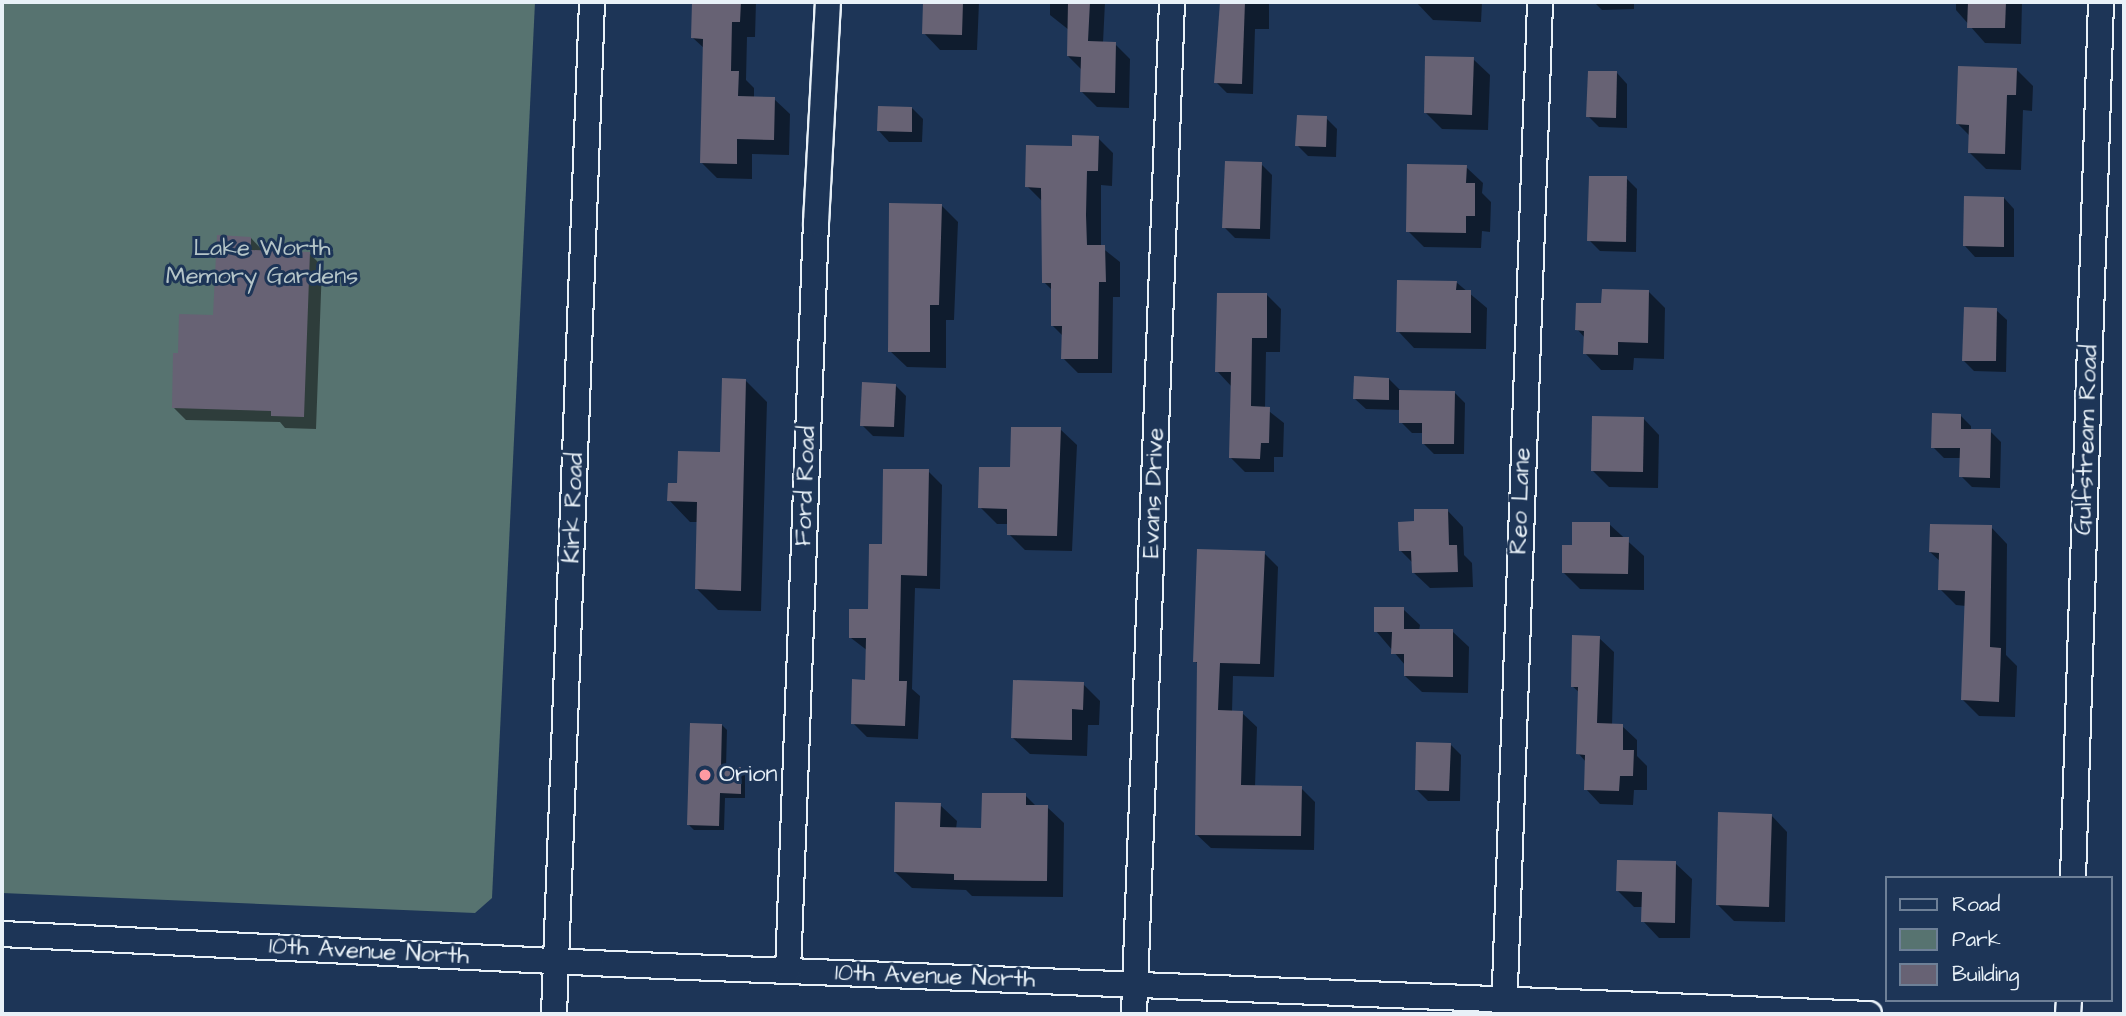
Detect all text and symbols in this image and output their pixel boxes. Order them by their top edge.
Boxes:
park label: Lake Worth Memory Gardens [166,235,358,291]
street label: Gulfstream Road [2069,344,2105,536]
street label: Ford Road [790,425,822,547]
street label: Evans Drive [1137,427,1171,559]
street label: Reo Lane [1505,447,1537,555]
street label: Kirk Road [558,452,590,564]
place label: Orion [719,761,777,789]
marker: Orion [697,767,713,783]
legend [1884,876,2112,1002]
text: Road [1952,890,2000,919]
text: Park [1952,925,2001,954]
street label: 10th Avenue North [268,932,470,972]
street label: 10th Avenue North [834,959,1036,995]
text: Building [1952,960,2019,989]

